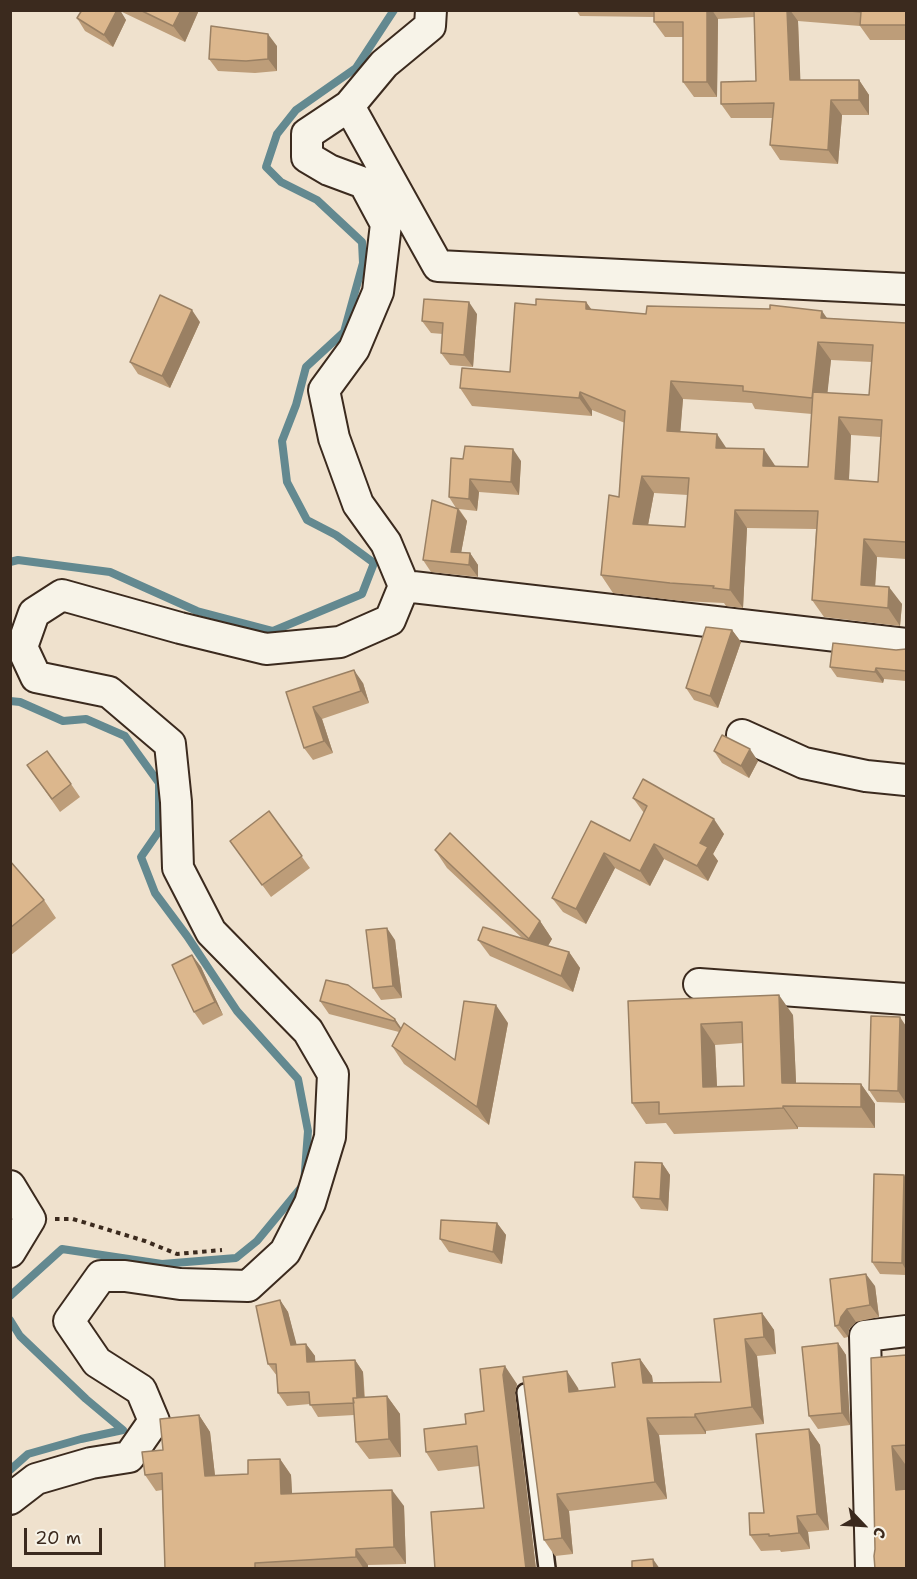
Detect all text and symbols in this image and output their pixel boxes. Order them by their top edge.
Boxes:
north arrow [833,1495,893,1555]
scale bar [27,1516,105,1554]
text: С [868,1524,891,1542]
text: 20 m [35,1526,81,1550]

